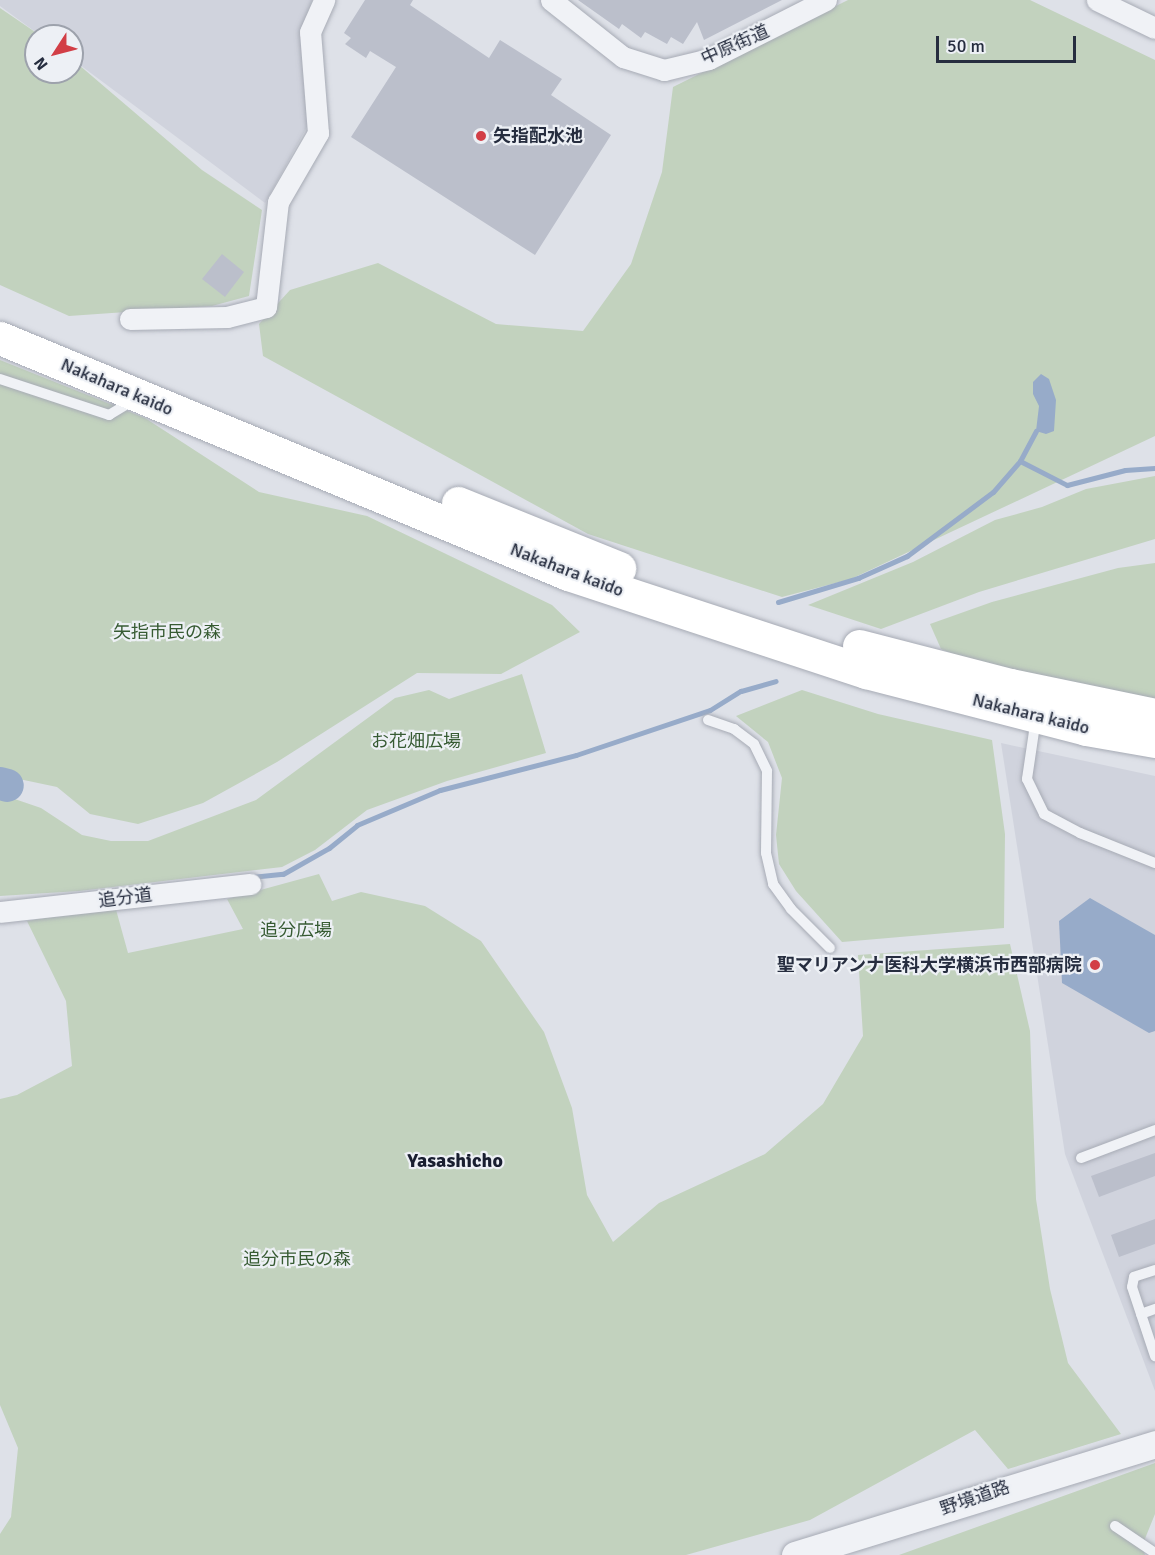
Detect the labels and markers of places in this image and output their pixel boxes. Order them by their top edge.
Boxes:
place label: 矢指配水池 [493,125,583,147]
marker: 矢指配水池 [474,129,488,143]
place label: 聖マリアンナ医科大学横浜市西部病院 [776,954,1082,976]
marker: 聖マリアンナ医科大学横浜市西部病院 [1086,956,1104,974]

